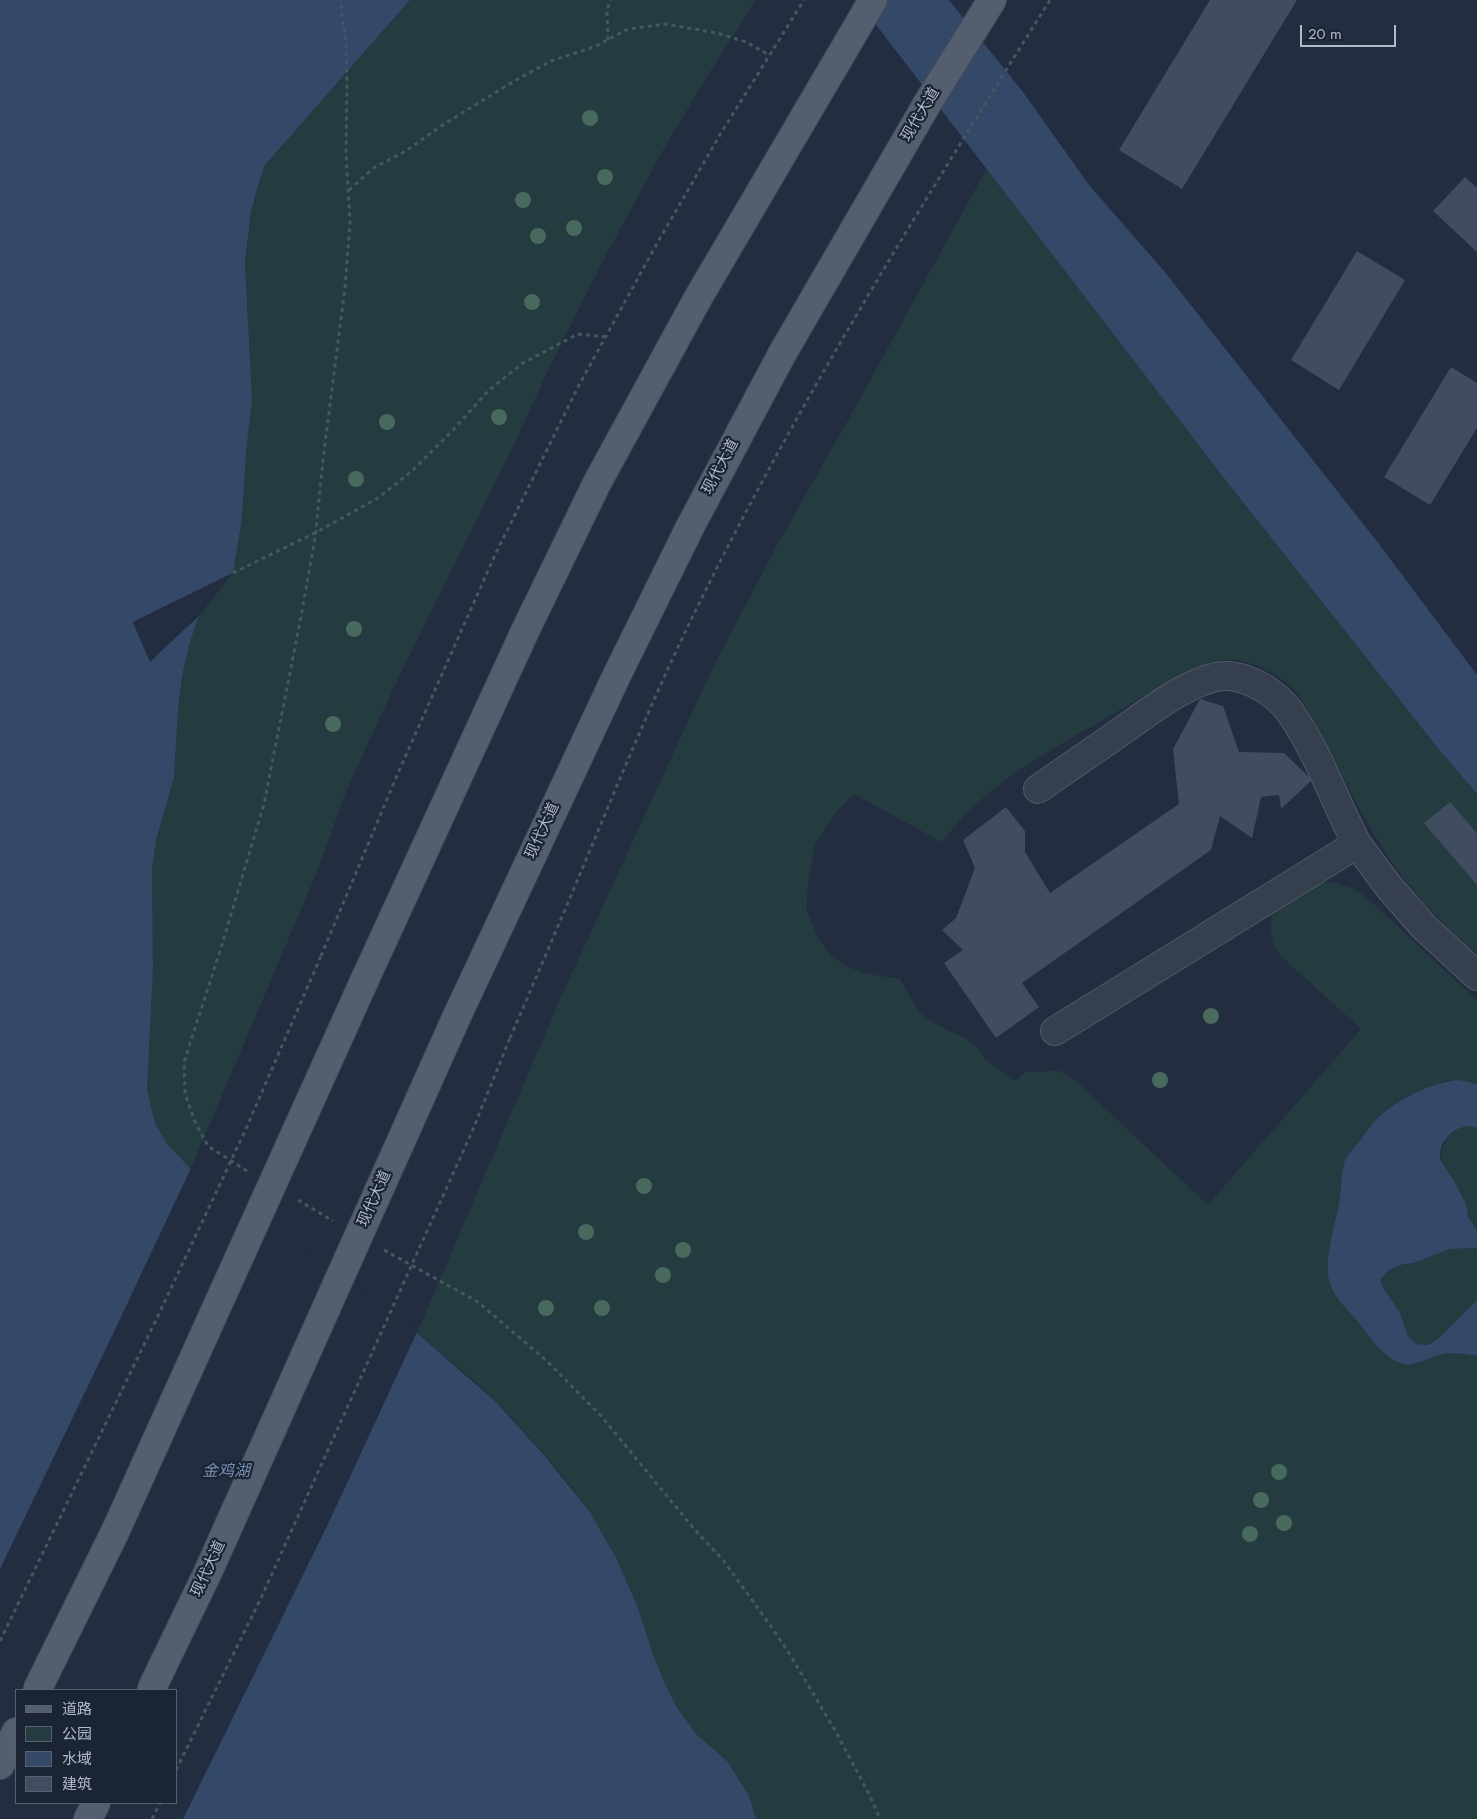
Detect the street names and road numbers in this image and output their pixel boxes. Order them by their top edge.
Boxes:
street label: 现代大道 [898,85,944,145]
street label: 现代大道 [699,436,743,498]
street label: 现代大道 [522,800,564,862]
street label: 现代大道 [355,1168,395,1230]
street label: 现代大道 [188,1538,230,1600]

